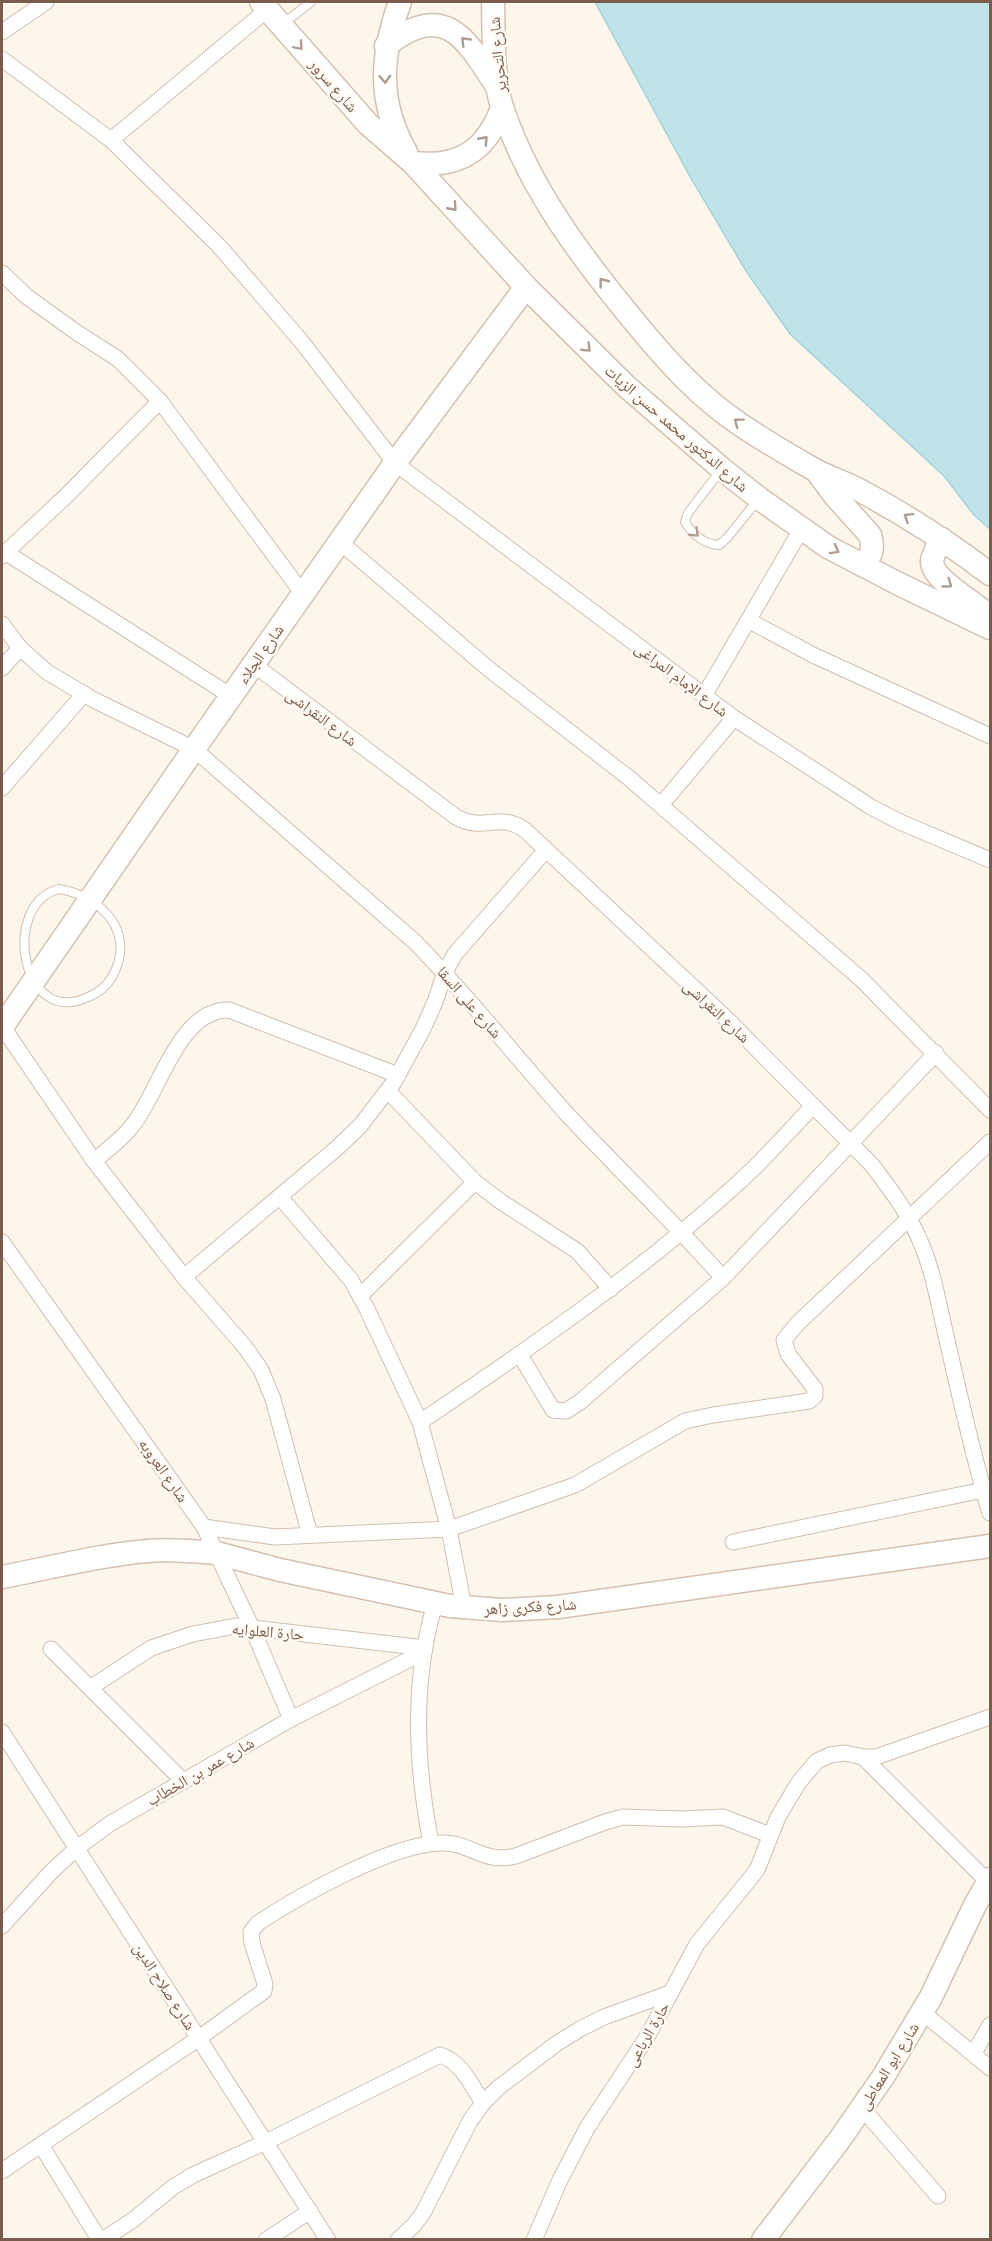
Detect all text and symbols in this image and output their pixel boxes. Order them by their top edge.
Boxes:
street label: شارع التحرير [485,16,511,95]
one-way arrow [461,38,472,48]
one-way arrow [292,39,303,50]
street label: شارع سرور [304,54,362,117]
one-way arrow [378,74,391,83]
one-way arrow [477,136,488,146]
one-way arrow [445,199,456,210]
one-way arrow [600,278,611,289]
one-way arrow [580,341,590,352]
street label: شارع الدكتور محمد حسن الزيات [600,361,752,497]
one-way arrow [733,419,744,430]
one-way arrow [904,513,914,525]
one-way arrow [688,526,698,537]
one-way arrow [829,543,839,554]
one-way arrow [941,577,952,588]
street label: شارع الجلاء [233,621,289,688]
street label: شارع الإمام المراغى [631,638,732,722]
street label: شارع النقراشى [282,685,361,751]
street label: شارع على السقا [433,963,506,1043]
street label: شارع النقراشى [679,976,754,1048]
street label: شارع العروبه [134,1435,192,1506]
street label: شارع فكرى زاهر [482,1595,577,1619]
street label: حارة العلوايه [231,1619,305,1644]
street label: شارع عمر بن الخطاب [143,1733,258,1811]
street label: شارع صلاح الدين [129,1939,200,2034]
street label: حارة الرباعى [621,1998,674,2071]
street label: شارع ابو المعاطى [854,2019,924,2114]

